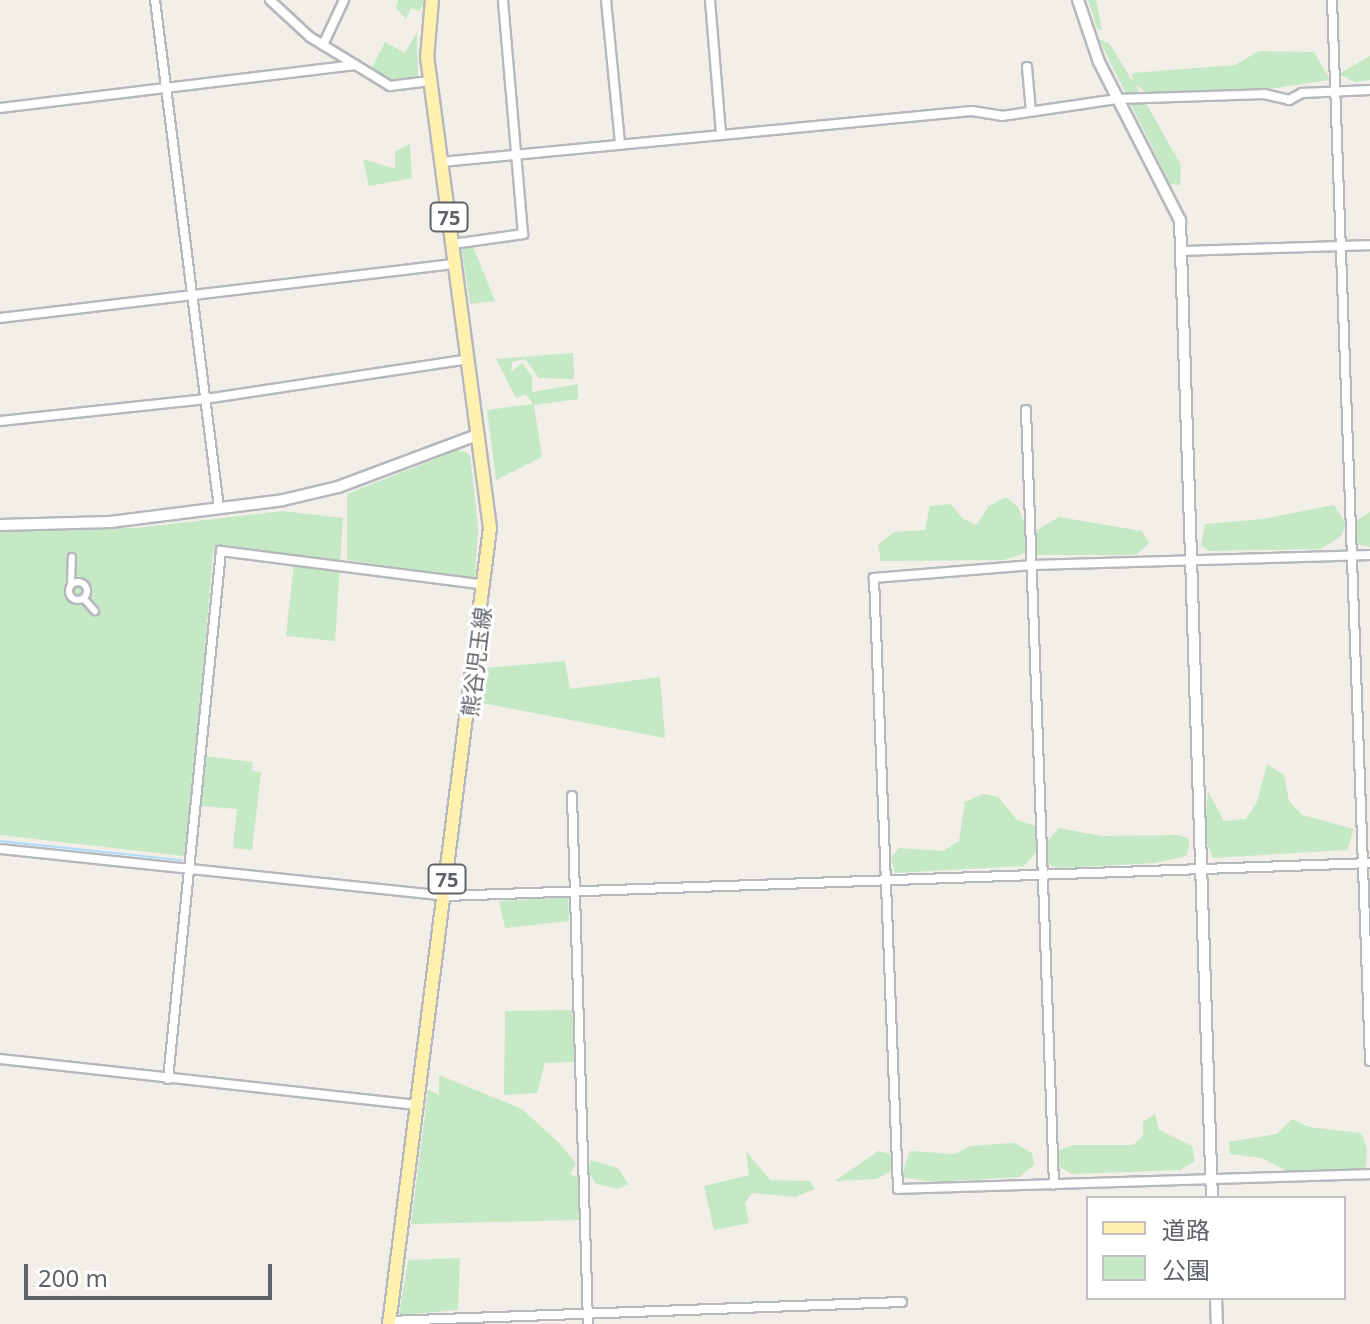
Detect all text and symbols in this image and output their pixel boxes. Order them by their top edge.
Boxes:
road number: 75 [429,201,469,233]
street label: 熊谷児玉線 [456,606,496,718]
road number: 75 [427,863,467,895]
legend [1086,1196,1346,1300]
text: 道路 [1162,1213,1210,1246]
scale bar [28,1248,276,1298]
text: 公園 [1162,1253,1210,1286]
text: 200 m [38,1261,108,1294]

